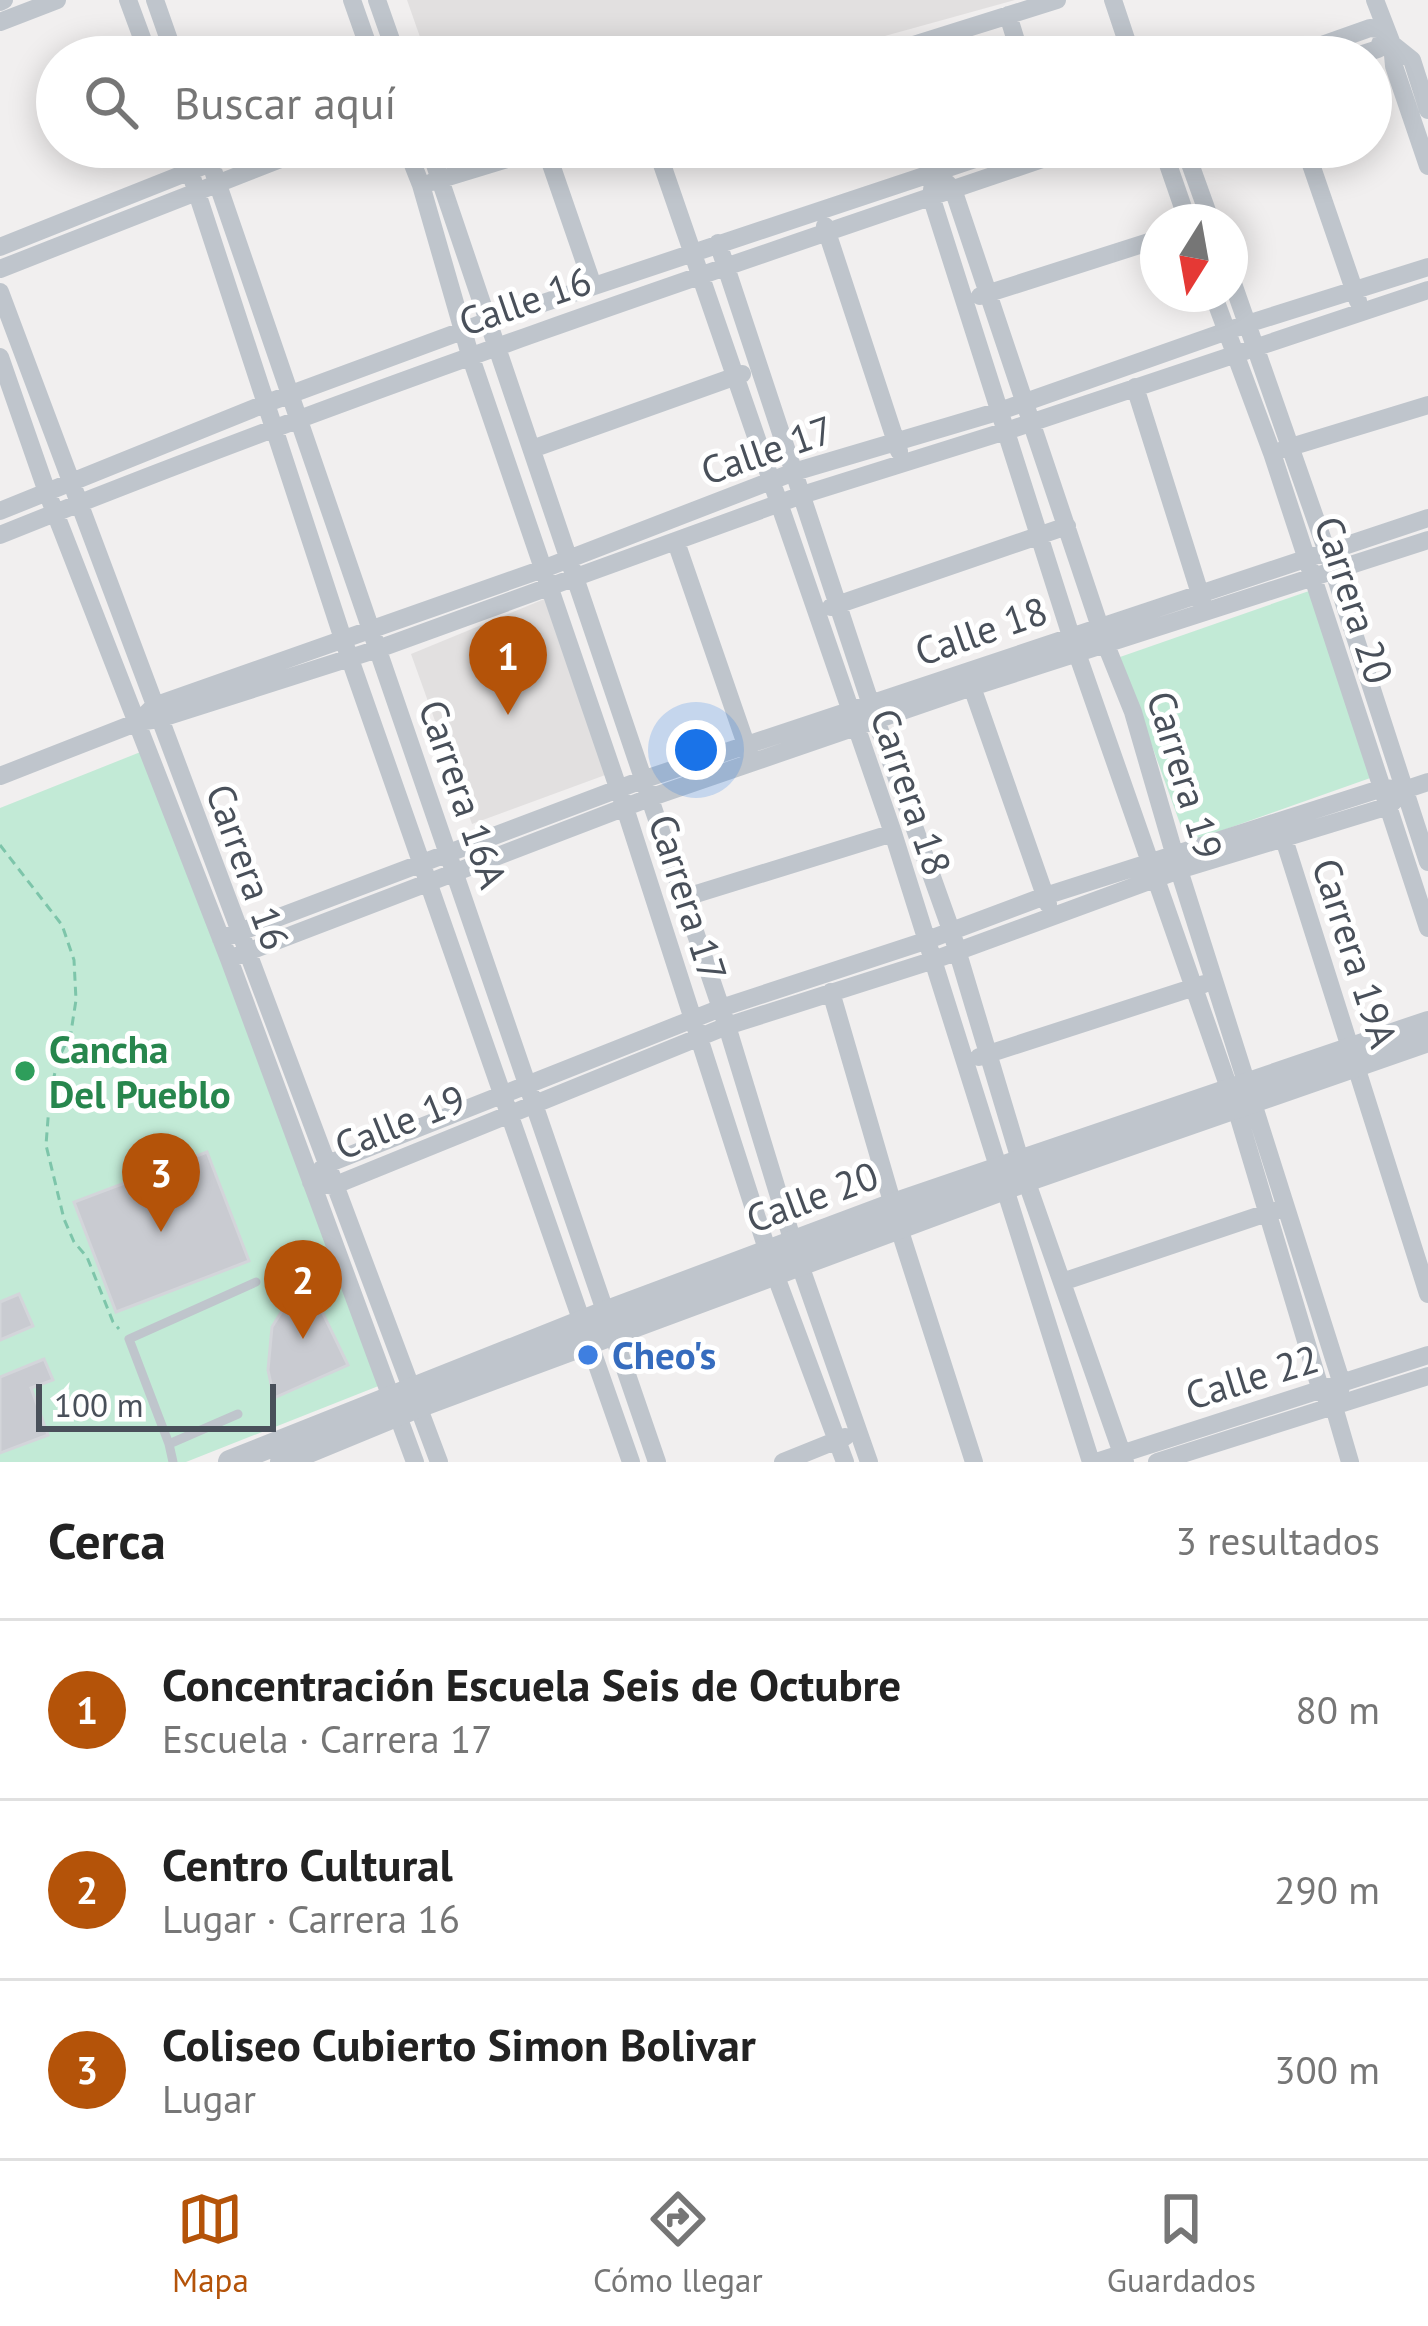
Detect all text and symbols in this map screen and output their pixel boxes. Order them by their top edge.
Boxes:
search box [36,36,1392,168]
icon: search [78,69,144,135]
text: Buscar aquí [174,73,396,131]
north arrow [1140,204,1248,312]
street label: Calle 16 [452,254,598,347]
street label: Calle 17 [694,403,840,496]
street label: Carrera 20 [1304,510,1405,690]
street label: Calle 18 [908,584,1054,677]
pin: 1 [469,616,547,715]
street label: Carrera 19 [1136,685,1235,865]
street label: Carrera 16A [408,693,519,895]
street label: Carrera 18 [859,702,964,882]
your location [666,720,726,780]
street label: Carrera 16 [195,777,302,957]
street label: Carrera 17 [638,808,739,988]
street label: Carrera 19A [1301,852,1410,1054]
place label: Cancha Del Pueblo [49,1023,231,1119]
marker: Cancha Del Pueblo [12,1058,38,1084]
street label: Calle 19 [327,1072,473,1171]
pin: 3 [122,1133,200,1232]
street label: Calle 20 [739,1149,885,1244]
pin: 2 [264,1240,342,1339]
place label: Cheo's [612,1329,716,1380]
street label: Calle 22 [1179,1332,1325,1421]
marker: Cheo's [575,1342,601,1368]
scale bar [36,1378,276,1431]
text: 100 m [54,1383,144,1426]
text: Cerca [48,1507,166,1573]
text: 3 resultados [1176,1515,1380,1566]
text: Concentración Escuela Seis de Octubre [162,1655,901,1713]
text: 1 [76,1684,98,1735]
text: 80 m [1295,1684,1380,1735]
text: Escuela · Carrera 17 [162,1713,493,1764]
text: Centro Cultural [162,1835,453,1893]
text: 2 [76,1864,98,1915]
text: 290 m [1274,1864,1380,1915]
text: Lugar · Carrera 16 [162,1893,460,1944]
text: Coliseo Cubierto Simon Bolivar [162,2015,756,2073]
text: 3 [76,2044,98,2095]
text: 300 m [1274,2044,1380,2095]
text: Lugar [162,2073,256,2124]
tab: Mapa [172,2186,249,2301]
tab: Cómo llegar [593,2186,763,2301]
tab: Guardados [1107,2186,1256,2301]

